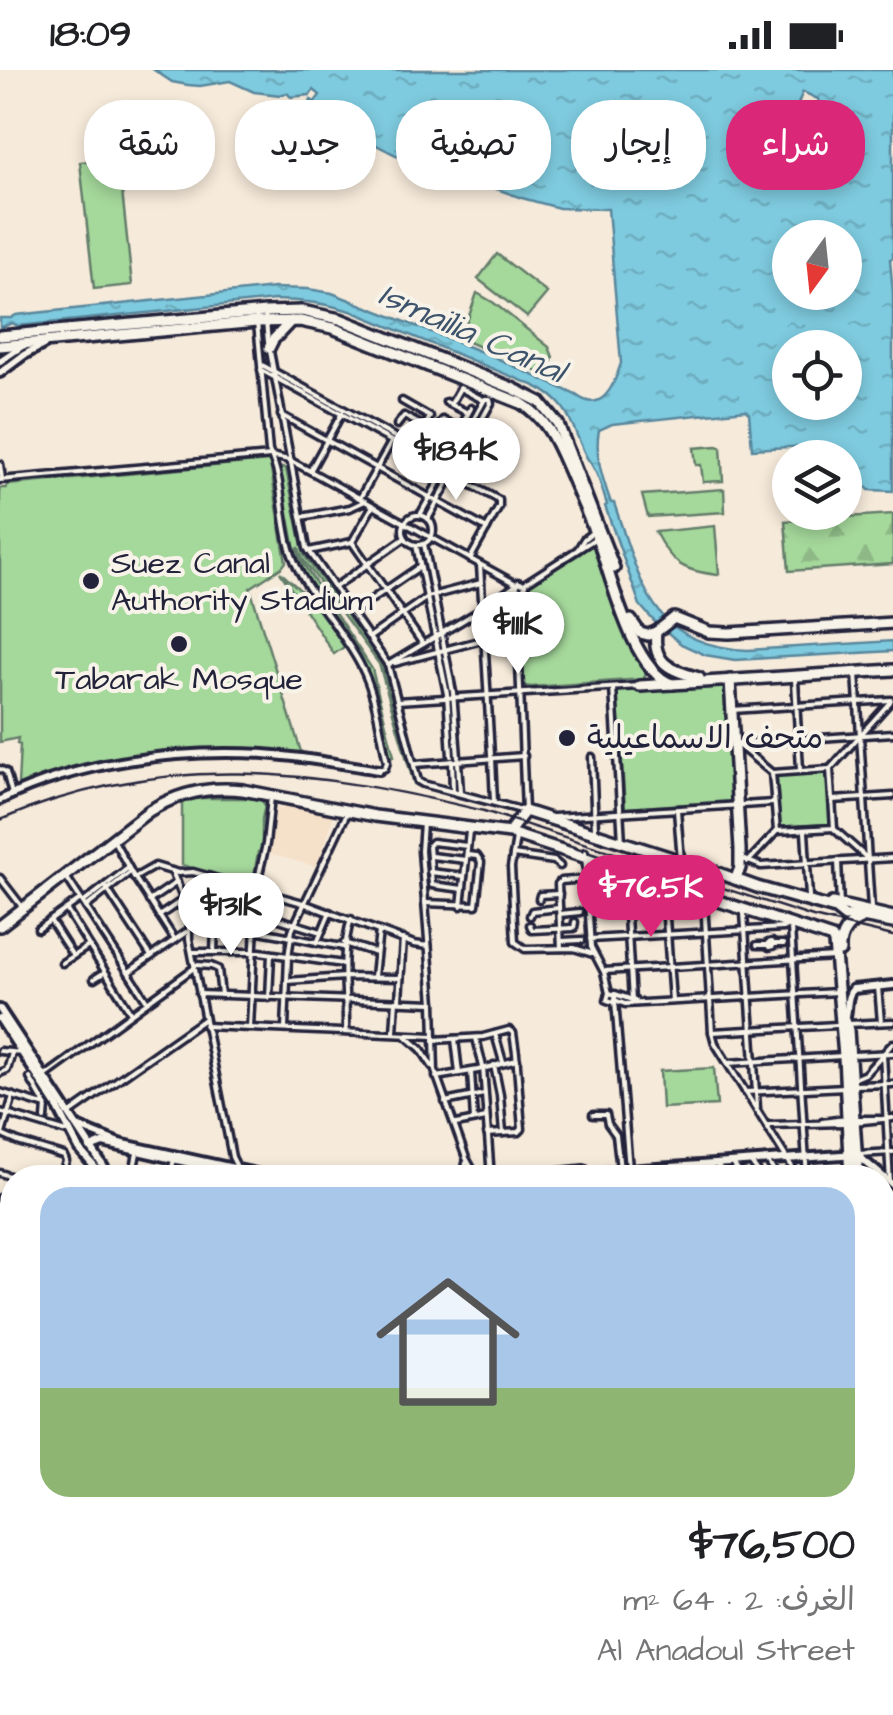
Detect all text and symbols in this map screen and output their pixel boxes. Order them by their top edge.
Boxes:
text: 18:09 [50,9,131,61]
chip: شقة [84,100,215,190]
chip: جديد [235,100,376,190]
chip: تصفية [396,100,551,190]
chip: إيجار [571,100,706,190]
chip: شراء [726,100,865,190]
north arrow [772,220,862,310]
map controls [772,220,862,530]
water label: Ismaïlia Canal [371,270,577,398]
button: locate [772,330,862,420]
pin: $184K [386,418,526,503]
text: $184K [414,428,498,473]
button: layers [772,440,862,530]
place label: Suez Canal Authority Stadium [111,541,373,623]
marker: Suez Canal Authority Stadium [80,570,102,592]
pin: $111K [448,592,588,677]
text: $111K [493,602,543,647]
marker: Tabarak Mosque [168,633,190,655]
place label: Tabarak Mosque [55,657,303,702]
place label: متحف الاسماعيلية [587,716,823,761]
marker: متحف الاسماعيلية [556,727,578,749]
pin: $76.5K [570,855,732,940]
text: $76.5K [599,865,703,910]
pin: $131K [161,873,301,958]
text: $131K [200,883,262,928]
icon: home [358,1252,538,1432]
text: $76,500 [689,1517,855,1575]
text: الغرف: 2 · 64 m² [623,1578,855,1623]
text: Al Anadoul Street [597,1628,855,1673]

